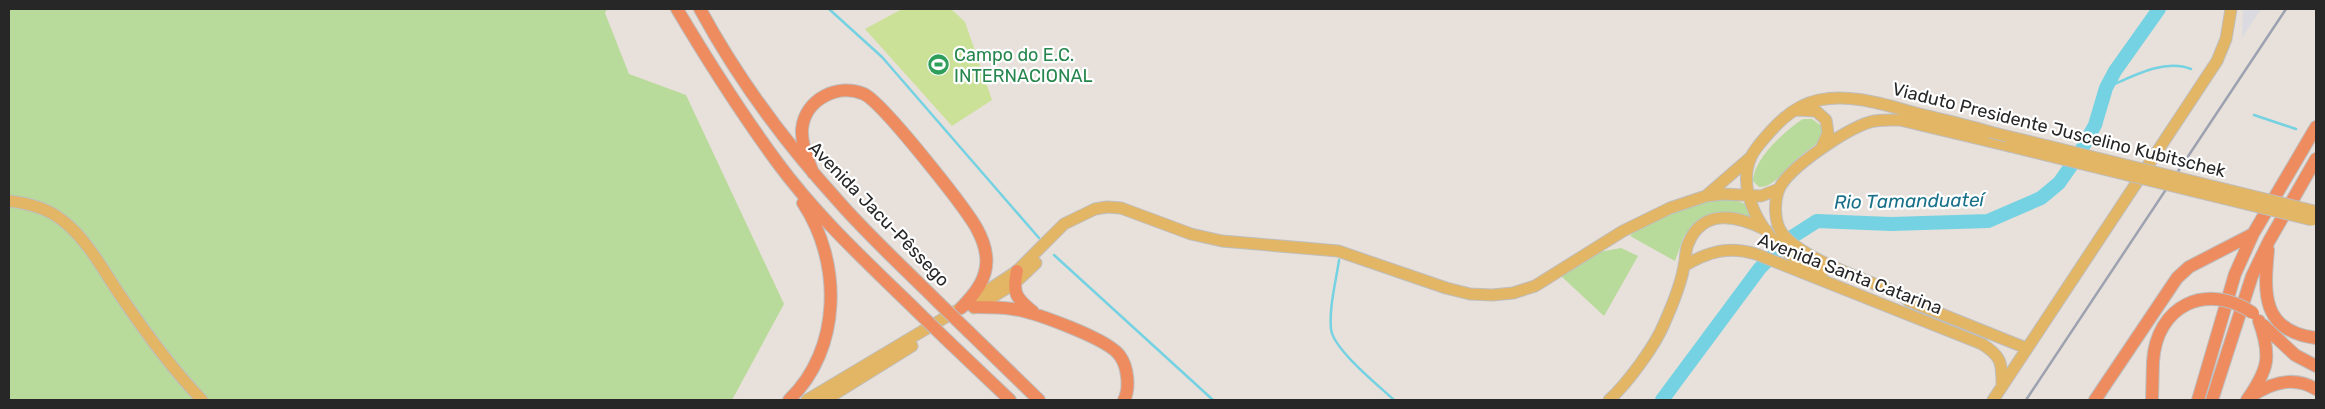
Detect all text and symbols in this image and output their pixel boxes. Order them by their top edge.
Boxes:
place label: Campo do E.C. INTERNACIONAL [954,44,1093,87]
sports icon: Campo do E.C. INTERNACIONAL [926,53,950,77]
street label: Viaduto Presidente Juscelino Kubitschek [1890,78,2229,182]
street label: Avenida Jacu-Pêssego [804,137,954,291]
water label: Rio Tamanduateí [1834,188,1987,214]
street label: Avenida Santa Catarina [1755,229,1945,319]

